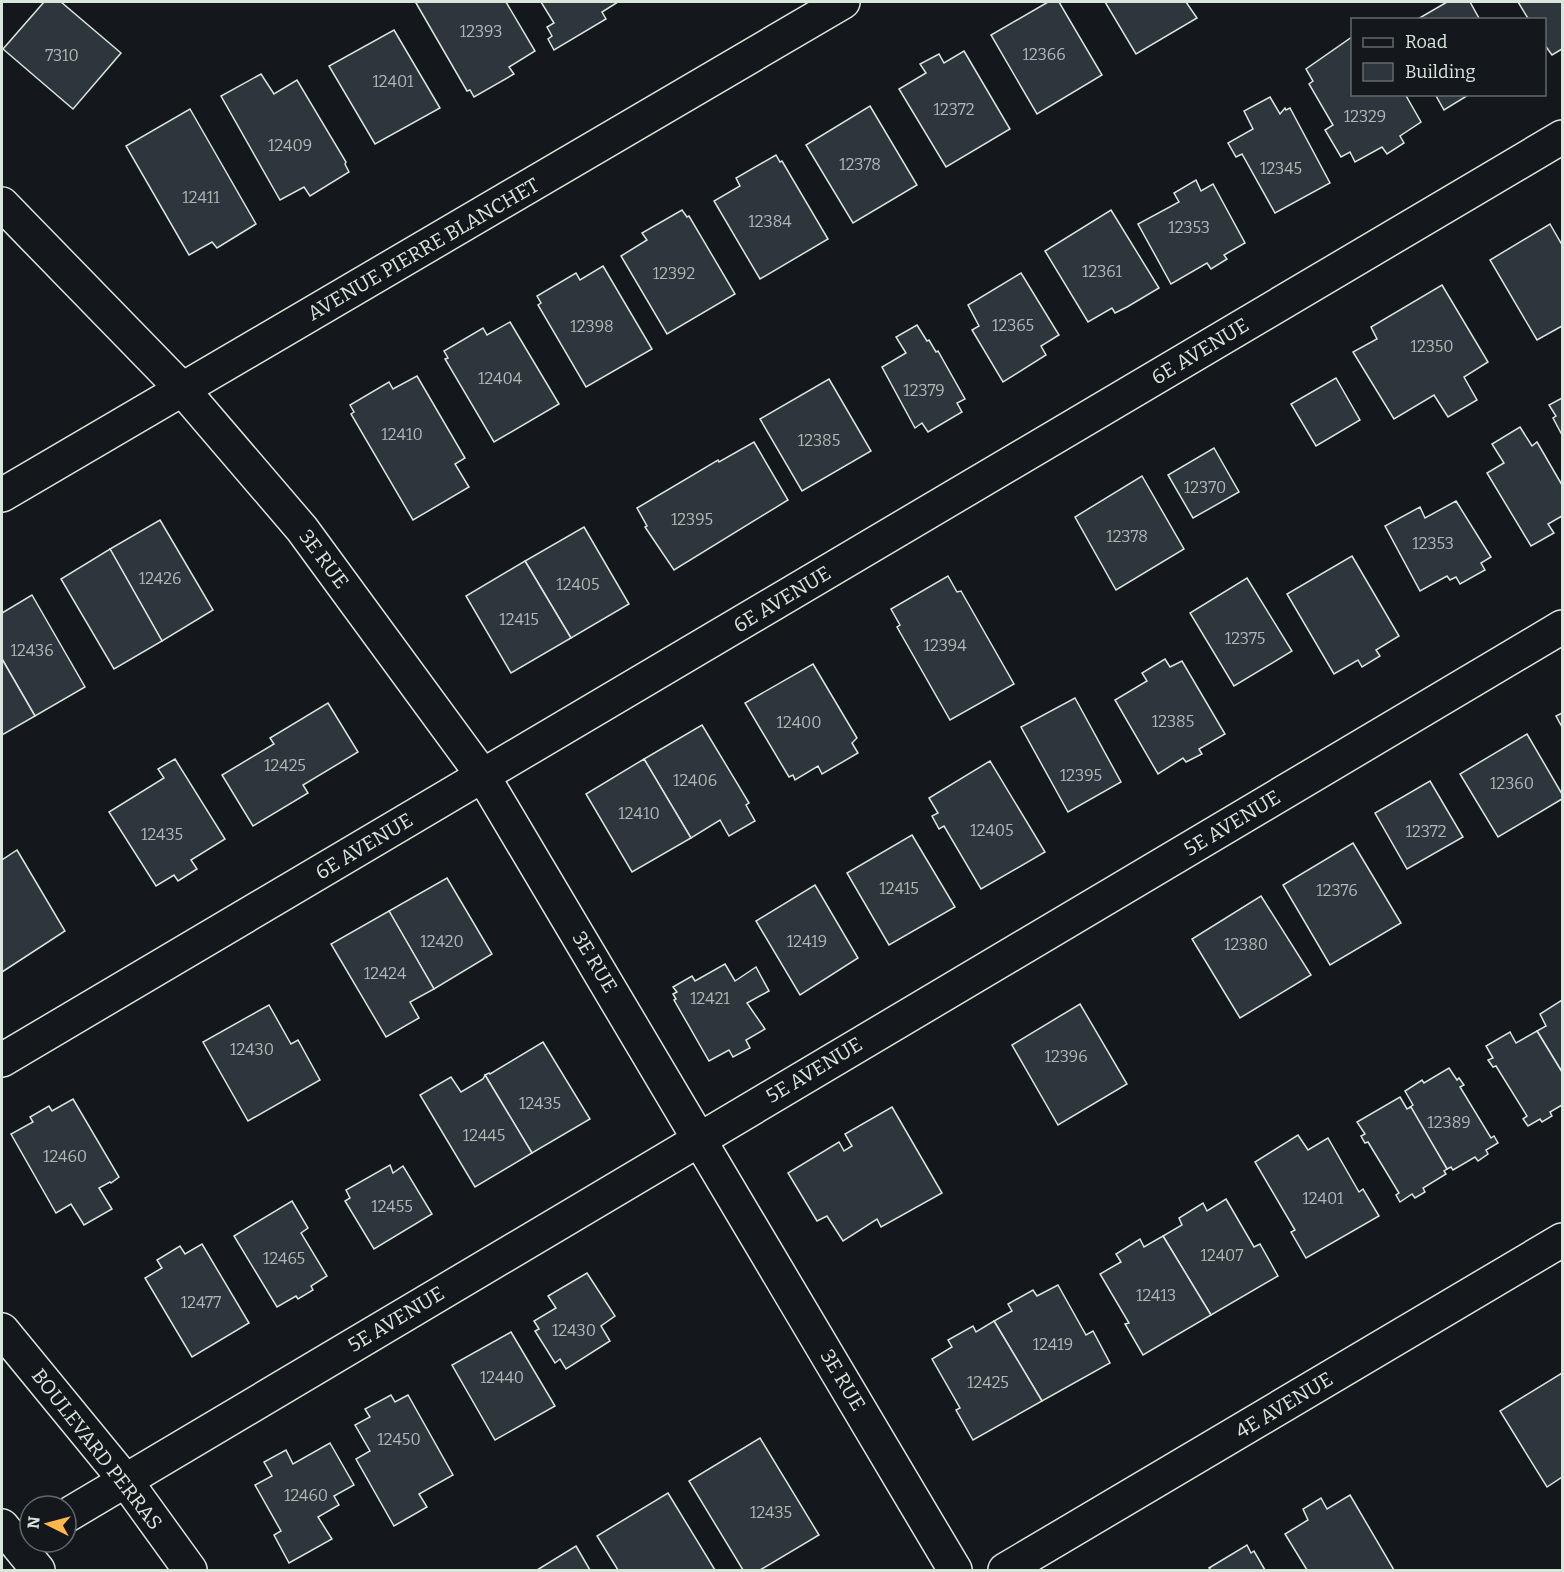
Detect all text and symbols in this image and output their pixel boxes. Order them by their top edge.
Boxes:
legend [1351,18,1546,96]
house number: 12393 [460,22,502,41]
text: Road [1405,31,1448,53]
house number: 12366 [1022,45,1066,64]
house number: 7310 [45,46,79,65]
text: Building [1405,61,1476,83]
house number: 12401 [372,72,414,91]
house number: 12372 [934,100,974,119]
house number: 12329 [1344,107,1386,126]
house number: 12409 [268,136,312,155]
house number: 12378 [839,155,881,174]
house number: 12345 [1260,159,1302,178]
street label: AVENUE PIERRE BLANCHET [303,173,543,325]
house number: 12411 [182,188,220,207]
house number: 12384 [748,212,792,231]
house number: 12353 [1168,218,1210,237]
house number: 12361 [1082,262,1123,281]
house number: 12392 [653,264,695,283]
street label: 6E AVENUE [1147,313,1253,389]
house number: 12365 [992,316,1034,335]
house number: 12398 [570,317,614,336]
house number: 12350 [1410,337,1454,356]
house number: 12404 [478,369,523,388]
house number: 12379 [903,381,945,400]
house number: 12410 [381,425,423,444]
house number: 12385 [798,431,840,450]
house number: 12370 [1184,478,1226,497]
house number: 12395 [671,510,713,529]
street label: 3E RUE [294,525,354,593]
house number: 12378 [1106,527,1148,546]
house number: 12353 [1412,534,1454,553]
street label: 6E AVENUE [729,561,835,637]
house number: 12426 [139,569,181,588]
house number: 12405 [556,575,600,594]
house number: 12415 [499,610,539,629]
house number: 12375 [1225,629,1265,648]
house number: 12394 [923,636,967,655]
house number: 12436 [10,641,54,660]
house number: 12385 [1152,712,1194,731]
house number: 12400 [776,713,822,732]
house number: 12425 [264,756,306,775]
house number: 12395 [1060,766,1102,785]
house number: 12406 [673,771,717,790]
house number: 12360 [1490,774,1534,793]
street label: 5E AVENUE [1179,785,1285,861]
house number: 12410 [618,804,660,823]
street label: 6E AVENUE [311,808,417,884]
house number: 12405 [970,821,1014,840]
house number: 12372 [1406,822,1446,841]
house number: 12435 [141,825,183,844]
house number: 12415 [879,879,919,898]
house number: 12376 [1316,881,1358,900]
street label: 3E RUE [567,927,623,997]
house number: 12420 [420,932,464,951]
house number: 12419 [787,932,827,951]
house number: 12380 [1224,935,1268,954]
house number: 12424 [364,964,407,983]
house number: 12421 [690,989,730,1008]
street label: 5E AVENUE [761,1032,867,1108]
house number: 12430 [230,1040,274,1059]
house number: 12396 [1044,1047,1088,1066]
house number: 12435 [519,1094,561,1113]
house number: 12389 [1427,1113,1471,1132]
house number: 12445 [463,1126,505,1145]
house number: 12460 [43,1147,87,1166]
house number: 12401 [1302,1189,1344,1208]
house number: 12455 [371,1197,413,1216]
house number: 12407 [1201,1246,1243,1265]
house number: 12465 [263,1249,305,1268]
street label: 5E AVENUE [343,1281,449,1357]
house number: 12413 [1136,1286,1176,1305]
house number: 12477 [181,1293,221,1312]
house number: 12430 [552,1321,596,1340]
house number: 12419 [1033,1335,1073,1354]
street label: 3E RUE [815,1345,871,1415]
street label: BOULEVARD PERRAS [27,1364,167,1534]
street label: 4E AVENUE [1231,1367,1337,1443]
house number: 12440 [480,1368,524,1387]
house number: 12425 [967,1373,1009,1392]
house number: 12450 [377,1430,421,1449]
house number: 12460 [284,1486,328,1505]
north arrow [18,1494,78,1554]
house number: 12435 [750,1503,792,1522]
text: N [23,1515,44,1530]

